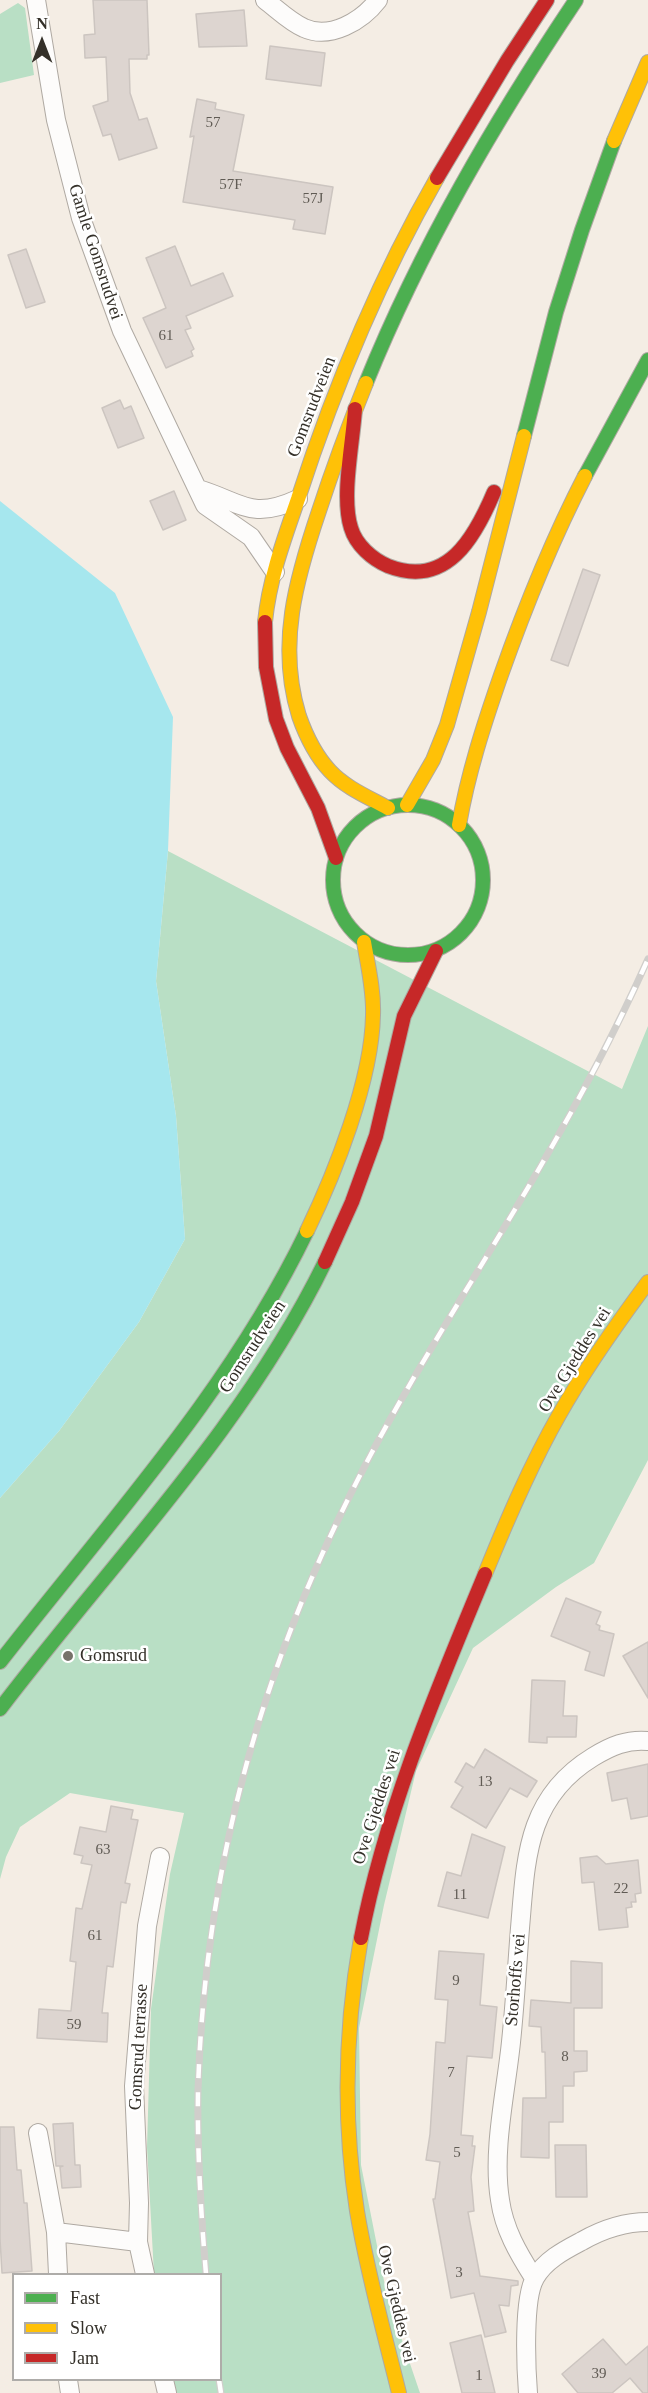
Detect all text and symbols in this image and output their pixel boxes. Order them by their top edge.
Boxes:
north arrow [12,12,72,72]
text: N [36,15,48,32]
house number: 57 [206,114,220,132]
house number: 57F [219,176,243,194]
street label: Gamle Gomsrudvei [63,181,127,323]
house number: 57J [303,190,323,208]
house number: 61 [158,327,174,345]
street label: Gomsrudveien [283,354,341,460]
street label: Gomsrudveien [215,1297,291,1397]
street label: Ove Gjeddes vei [534,1303,616,1417]
place label: Gomsrud [80,1645,147,1667]
marker: Gomsrud [61,1649,75,1663]
street label: Ove Gjeddes vei [348,1747,406,1867]
house number: 13 [478,1773,492,1791]
house number: 63 [96,1841,110,1859]
house number: 22 [614,1880,628,1898]
house number: 11 [453,1886,467,1904]
house number: 61 [88,1927,103,1945]
street label: Storhoffs vei [501,1933,531,2027]
house number: 9 [452,1972,460,1990]
street label: Gomsrud terrasse [125,1983,153,2111]
house number: 59 [66,2016,82,2034]
house number: 8 [561,2048,569,2066]
house number: 7 [447,2064,455,2082]
house number: 5 [453,2144,461,2162]
street label: Ove Gjeddes vei [372,2243,420,2365]
house number: 3 [455,2264,463,2282]
legend [12,2273,222,2381]
text: Fast [70,2288,100,2308]
text: Slow [70,2318,107,2338]
text: Jam [70,2348,99,2368]
house number: 39 [592,2365,606,2383]
house number: 1 [475,2367,483,2385]

